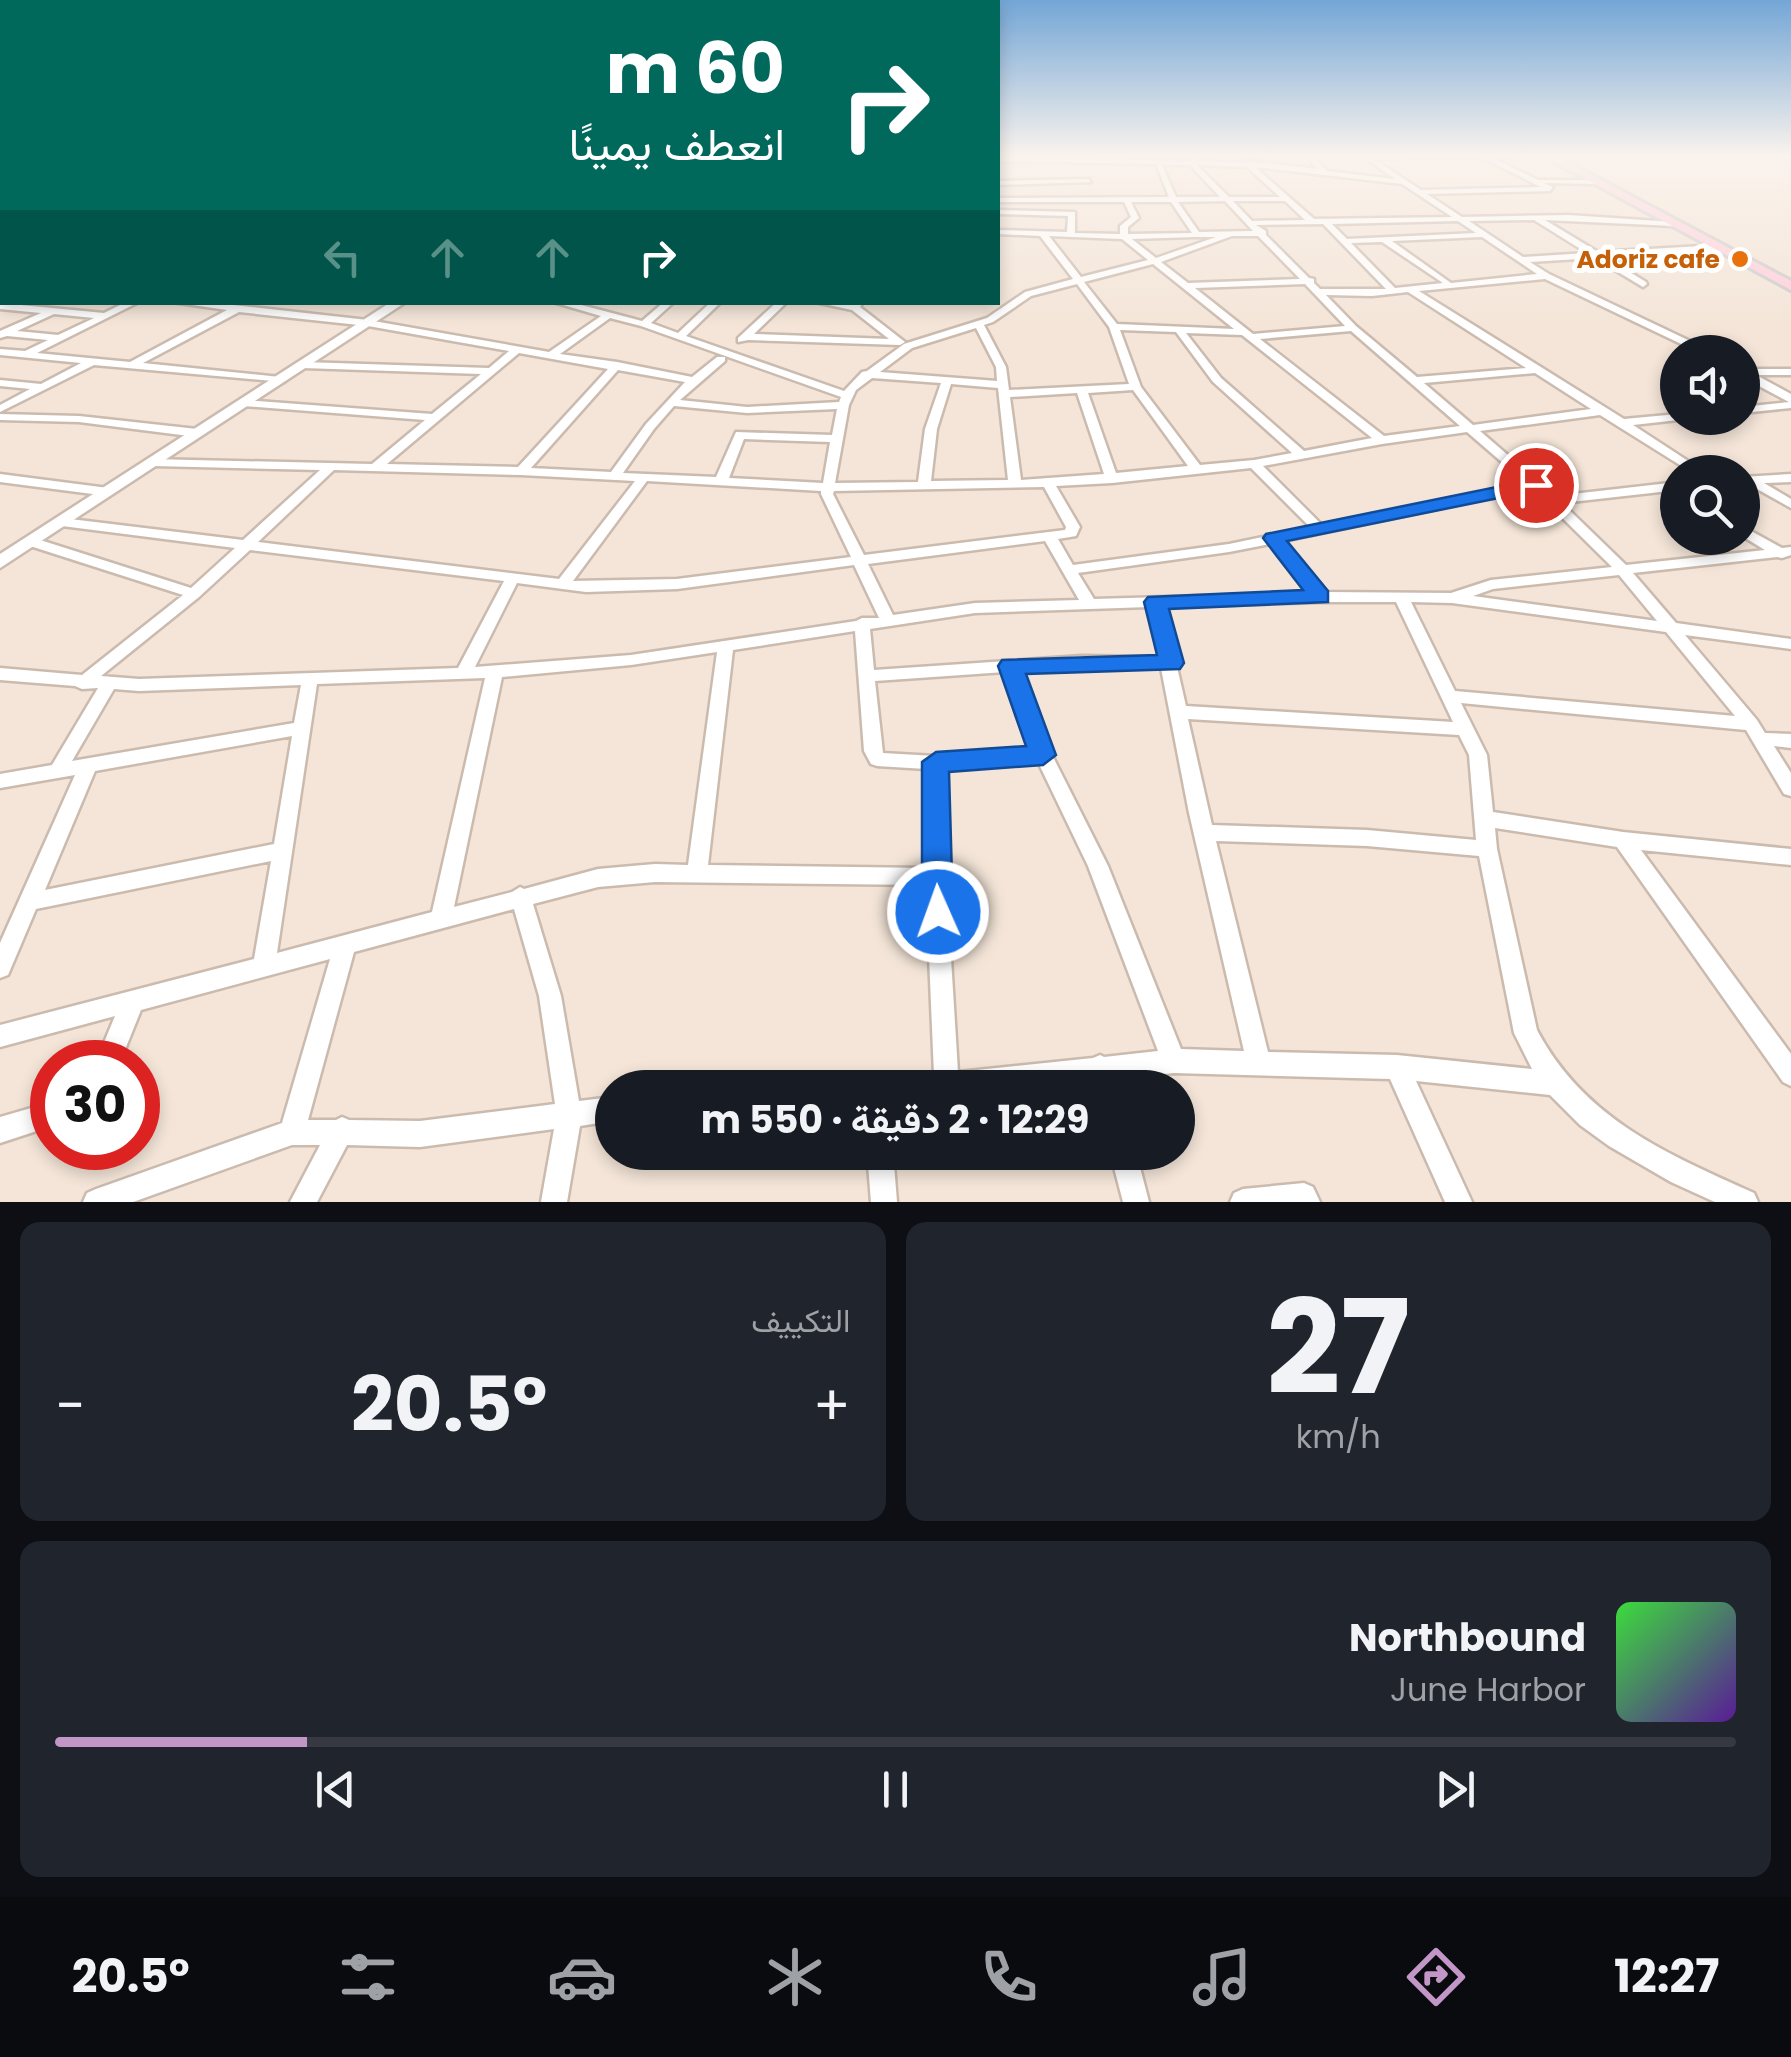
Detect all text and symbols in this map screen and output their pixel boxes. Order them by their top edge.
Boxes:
text: 60 m [606,19,785,118]
icon: right [820,40,950,170]
text: انعطف يمينًا [569,113,785,176]
icon: left [315,230,370,285]
icon: ahead [420,230,475,285]
icon: ahead [525,230,580,285]
icon: right [630,230,685,285]
place label: Adoriz cafe [1576,242,1720,277]
marker: Adoriz cafe [1729,248,1751,270]
map controls [1660,335,1760,555]
button: sound [1660,335,1760,435]
pin [1494,443,1579,528]
button: search [1660,455,1760,555]
icon: arrive [1509,458,1564,513]
position arrow [886,860,990,964]
speed limit sign: 30 [30,1040,160,1170]
text: 12:29 · 2 دقيقة · 550 m [701,1093,1089,1146]
text: 27 [1266,1256,1410,1439]
text: التكييف [751,1298,851,1343]
text: 20.5° [351,1352,547,1457]
text: − [55,1367,85,1444]
text: + [813,1367,851,1444]
text: km/h [1296,1414,1381,1459]
text: Northbound [1349,1611,1586,1664]
text: June Harbor [1390,1667,1586,1712]
icon: previous [308,1762,363,1817]
icon: pause [868,1762,923,1817]
icon: next [1428,1762,1483,1817]
icon: filters [333,1942,403,2012]
icon: car [547,1942,617,2012]
icon: climate [760,1942,830,2012]
icon: phone [974,1942,1044,2012]
icon: music [1187,1942,1257,2012]
icon: directions [1401,1942,1471,2012]
text: 20.5° [72,1945,190,2008]
text: 12:27 [1614,1945,1719,2008]

